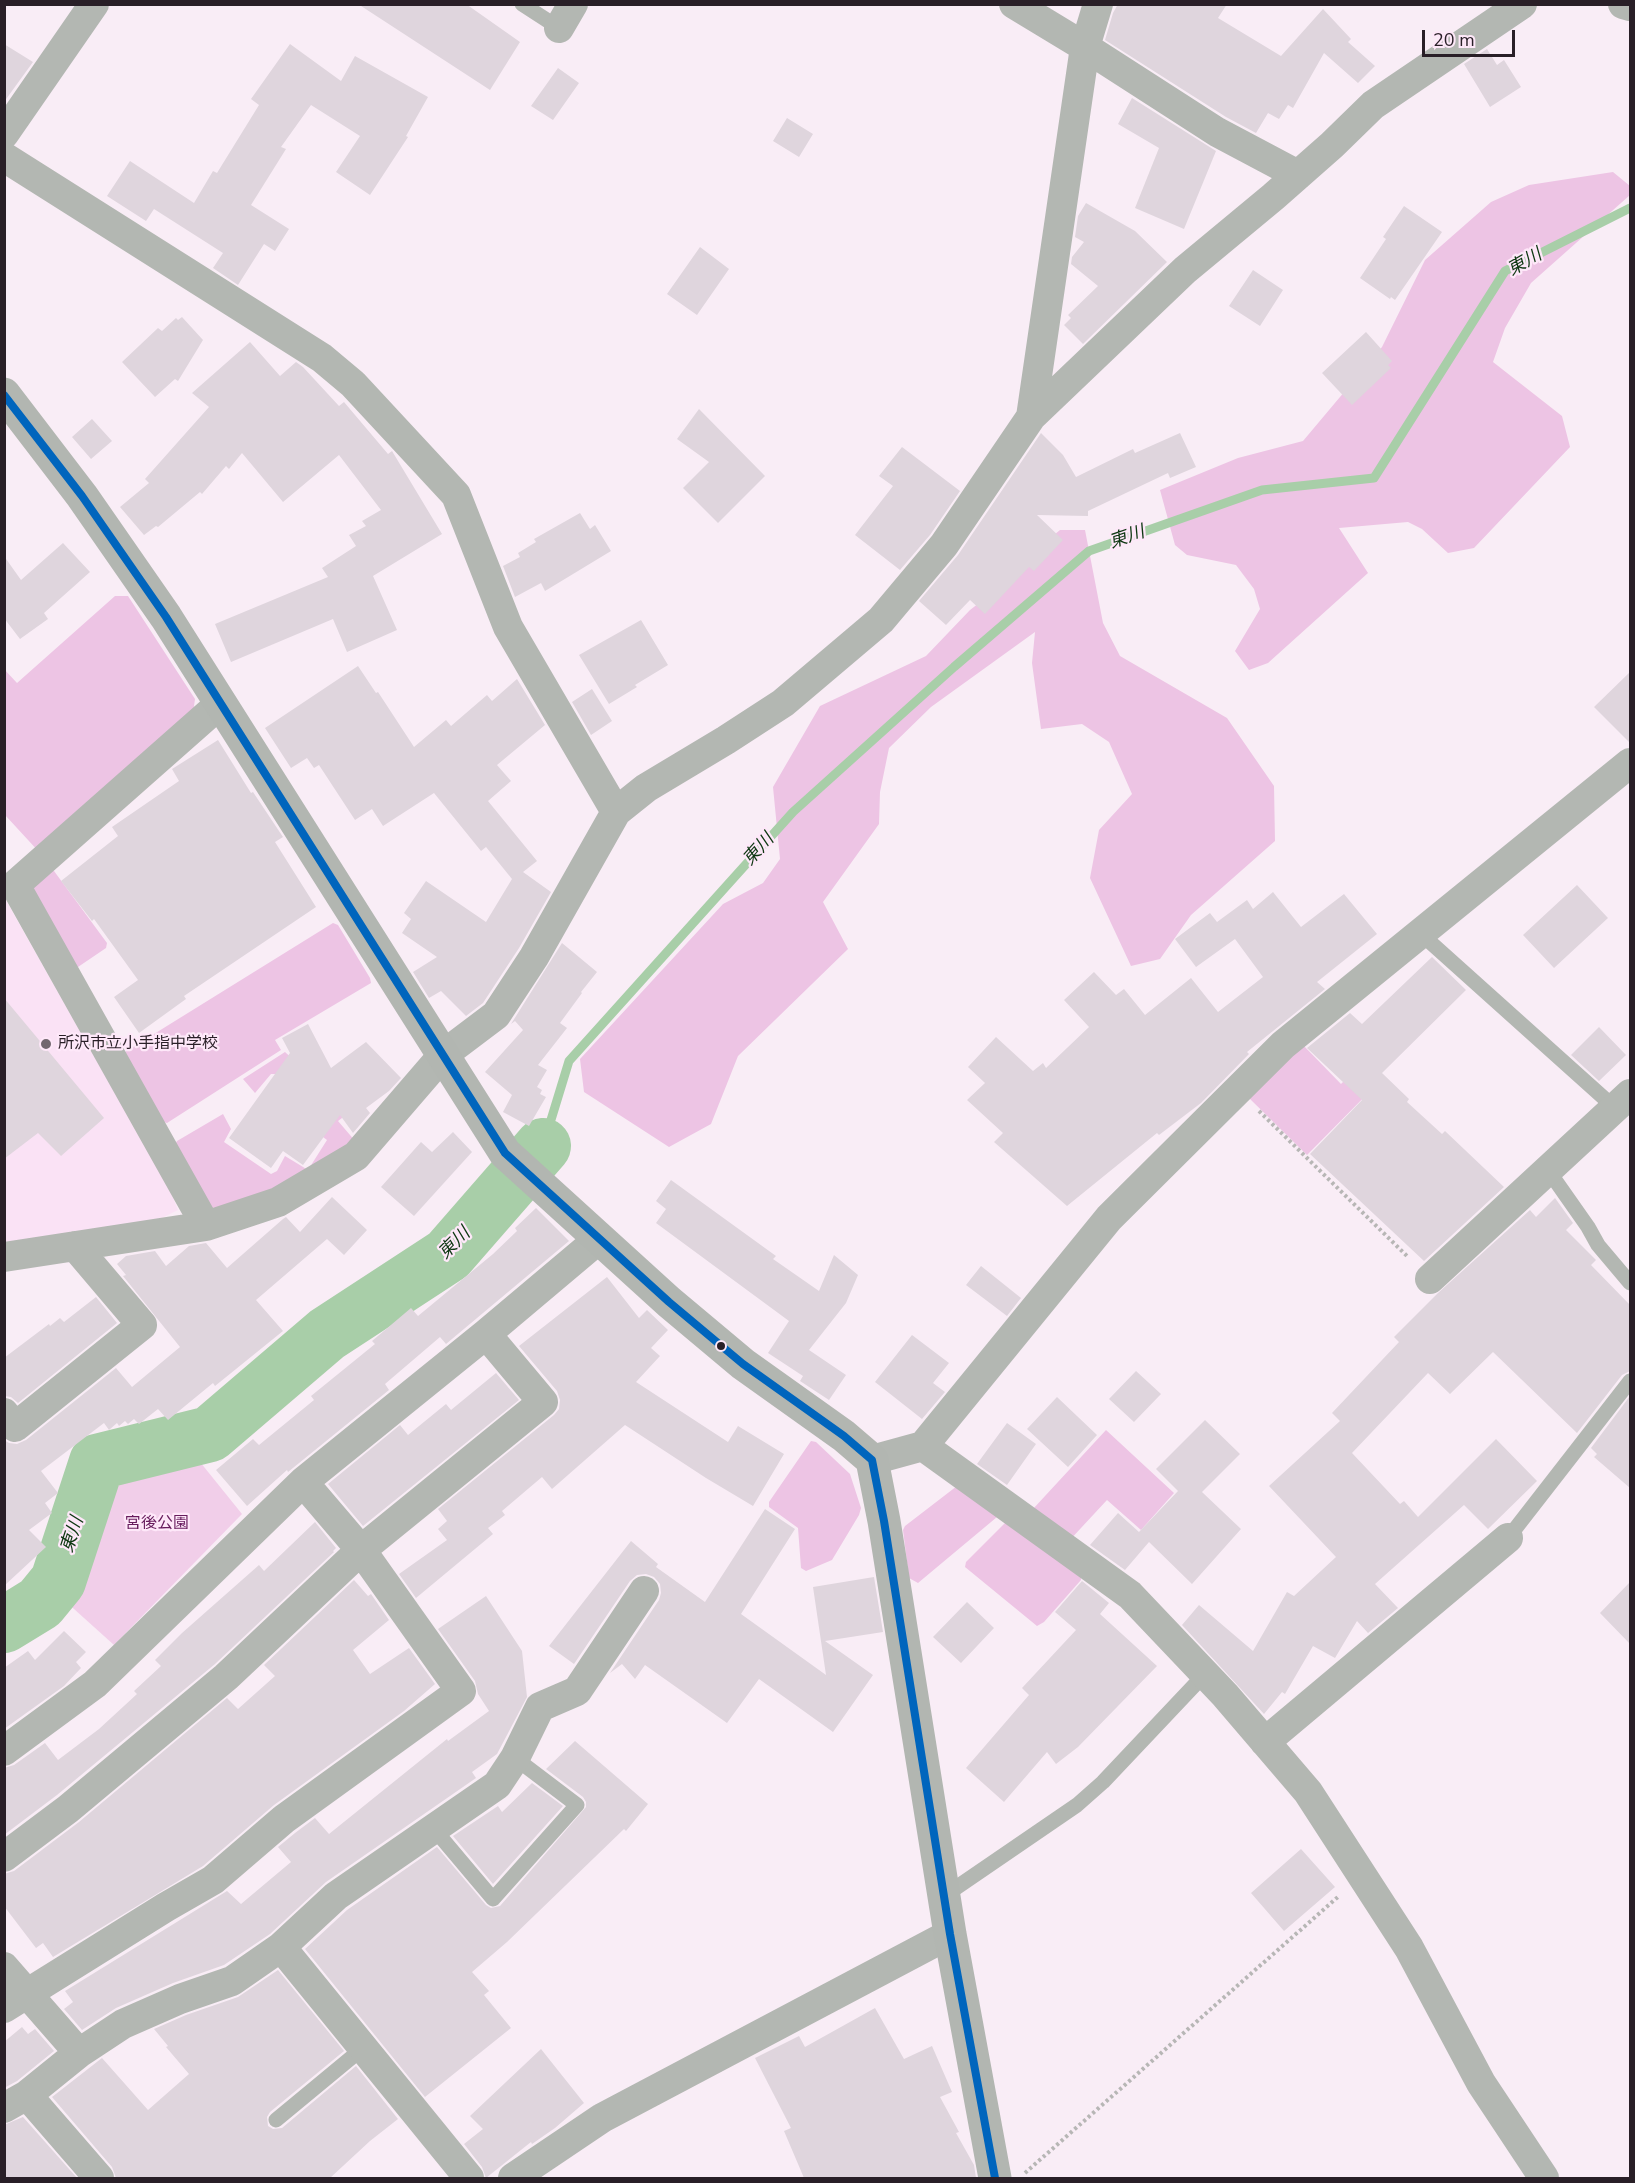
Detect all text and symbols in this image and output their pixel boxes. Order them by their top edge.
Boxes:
scale bar [1425,18,1518,56]
text: 20 m [1433,28,1475,52]
water label: 東川 [1504,245,1546,281]
water label: 東川 [1106,522,1148,554]
water label: 東川 [739,829,779,871]
place label: 所沢市立小手指中学校 [58,1034,218,1054]
marker: 所沢市立小手指中学校 [39,1037,53,1051]
water label: 東川 [435,1224,475,1264]
unlabelled marker [715,1340,727,1352]
park label: 宮後公園 [125,1514,189,1534]
water label: 東川 [57,1515,89,1555]

